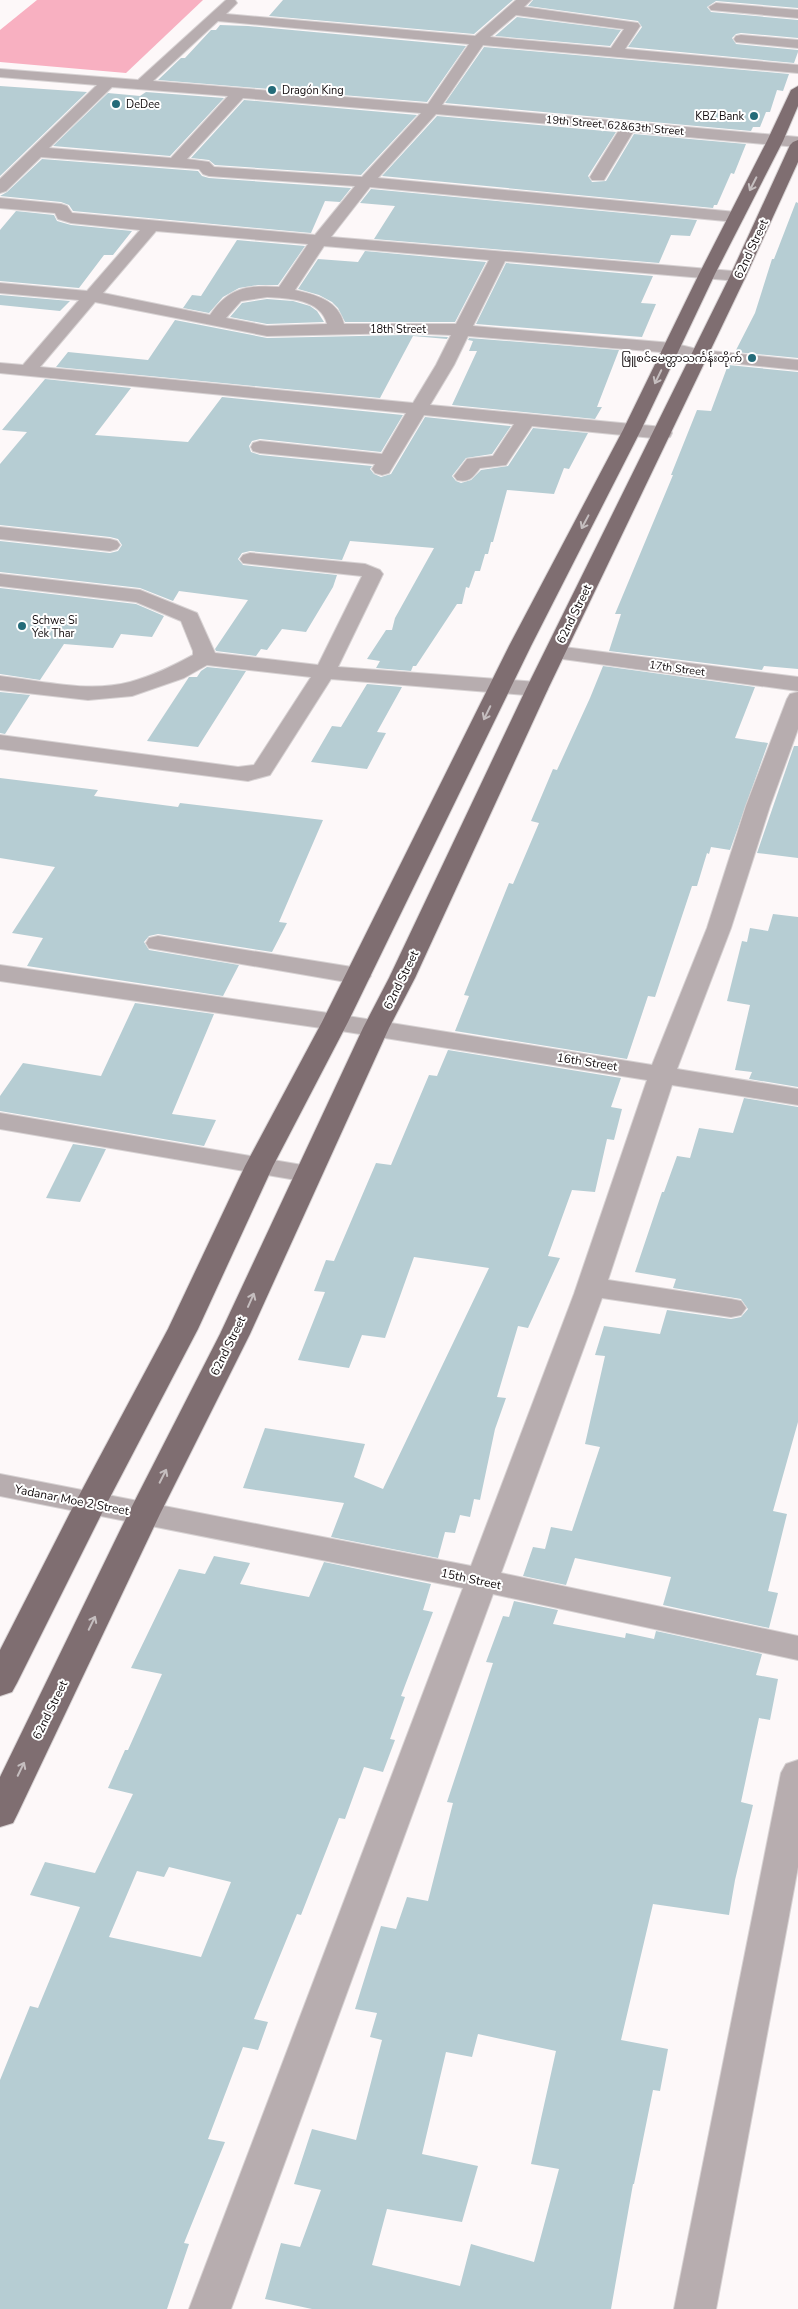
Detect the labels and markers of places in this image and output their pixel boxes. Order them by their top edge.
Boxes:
place label: Dragón King [282,83,344,98]
marker: Dragón King [266,84,278,96]
place label: DeDee [126,97,160,112]
marker: DeDee [110,98,122,110]
place label: KBZ Bank [695,109,744,124]
marker: KBZ Bank [748,110,760,122]
place label: ဖြူစင်မေတ္တာသင်္ကန်းတိုက် [621,351,742,367]
marker: ဖြူစင်မေတ္တာသင်္ကန်းတိုက် [746,352,758,364]
place label: Schwe Si Yek Thar [31,613,77,641]
marker: Schwe Si Yek Thar [16,620,28,632]

